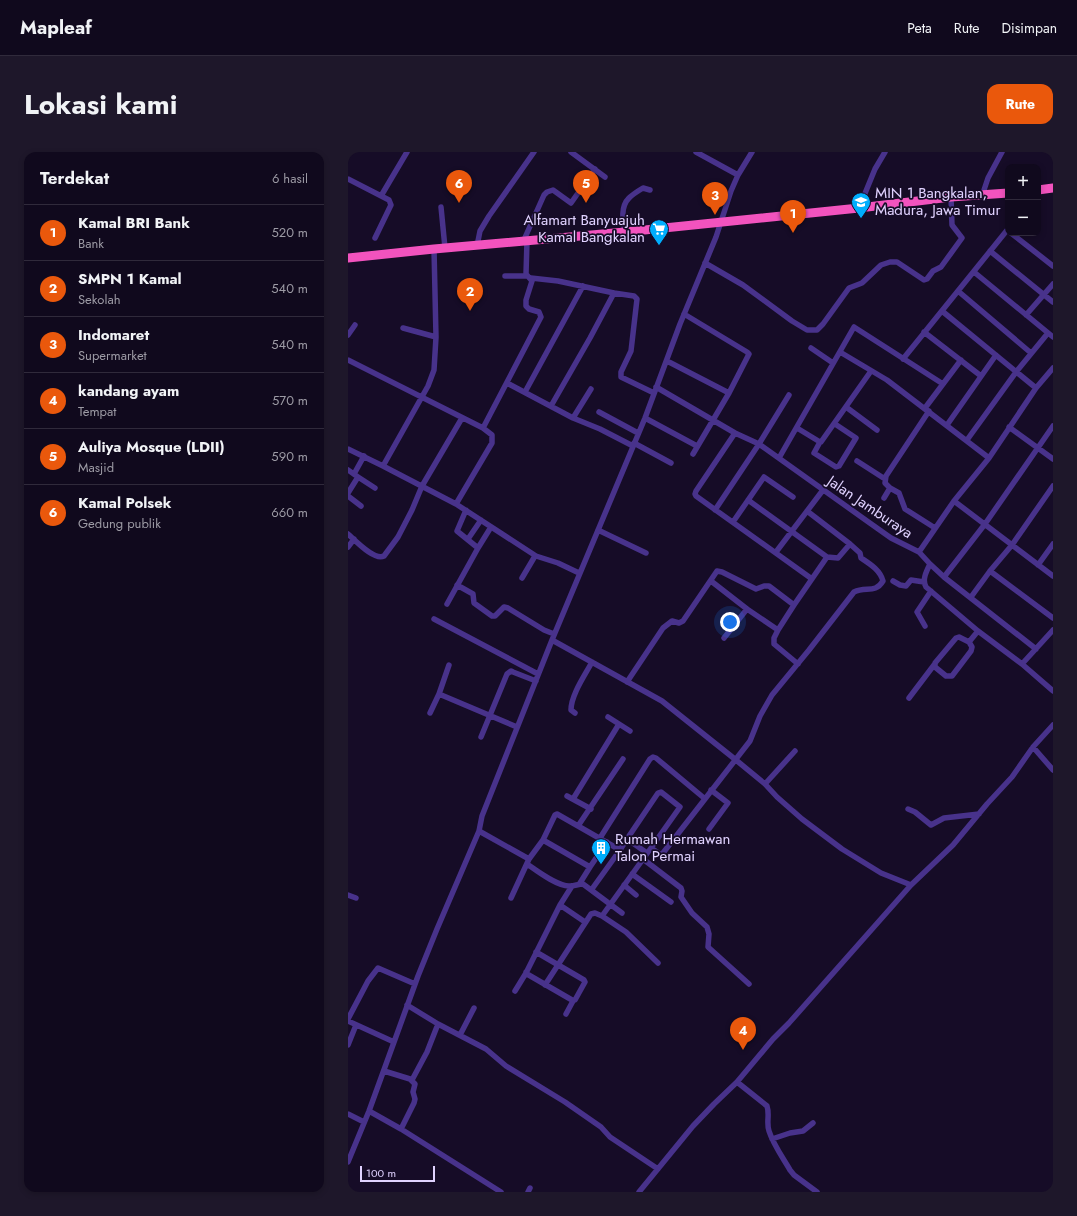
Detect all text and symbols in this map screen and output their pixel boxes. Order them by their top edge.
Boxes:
text: Mapleaf [20,14,92,41]
text: Peta [907,18,932,38]
text: Rute [954,18,980,38]
text: Disimpan [1002,18,1057,38]
text: Lokasi kami [24,84,177,125]
button: Rute [987,84,1053,124]
map controls [1005,164,1041,236]
button: + [1005,164,1041,200]
text: Terdekat [40,166,109,190]
text: 6 hasil [272,169,308,188]
pin: 6 [446,170,472,203]
pin: 5 [573,170,599,203]
pin: 3 [702,182,728,215]
place label: MIN 1 Bangkalan, Madura, Jawa Timur [875,182,1001,221]
school or university icon: MIN 1 Bangkalan, Madura, Jawa Timur [850,191,872,219]
pin: 1 [780,200,806,233]
button: − [1005,200,1041,236]
place label: Alfamart Banyuajuh Kamal Bangkalan [523,209,645,248]
text: Kamal BRI Bank [78,212,190,234]
supermarket icon: Alfamart Banyuajuh Kamal Bangkalan [648,218,670,246]
text: 1 [50,223,56,242]
text: 520 m [271,223,308,242]
text: Bank [78,234,104,253]
text: SMPN 1 Kamal [78,268,182,290]
pin: 2 [457,278,483,311]
text: 2 [49,279,57,298]
text: 540 m [271,279,308,298]
text: Sekolah [78,290,121,309]
text: Indomaret [78,324,149,346]
text: 3 [49,335,57,354]
text: 540 m [271,335,308,354]
text: Supermarket [78,346,147,365]
text: kandang ayam [78,380,179,402]
text: 4 [48,391,58,410]
text: 570 m [272,391,308,410]
text: Tempat [78,402,116,421]
text: Auliya Mosque (LDII) [78,436,225,458]
text: 5 [49,447,57,466]
text: 590 m [271,447,308,466]
text: Masjid [78,458,114,477]
street label: Jalan Jamburaya [821,469,917,544]
text: Kamal Polsek [78,492,171,514]
text: 6 [49,503,57,522]
text: 660 m [271,503,308,522]
text: Gedung publik [78,514,161,533]
your location [720,612,740,632]
place label: Rumah Hermawan Talon Permai [615,828,730,867]
building icon: Rumah Hermawan Talon Permai [590,837,612,865]
pin: 4 [730,1017,756,1050]
scale bar [360,1164,435,1183]
text: 100 m [366,1165,396,1181]

